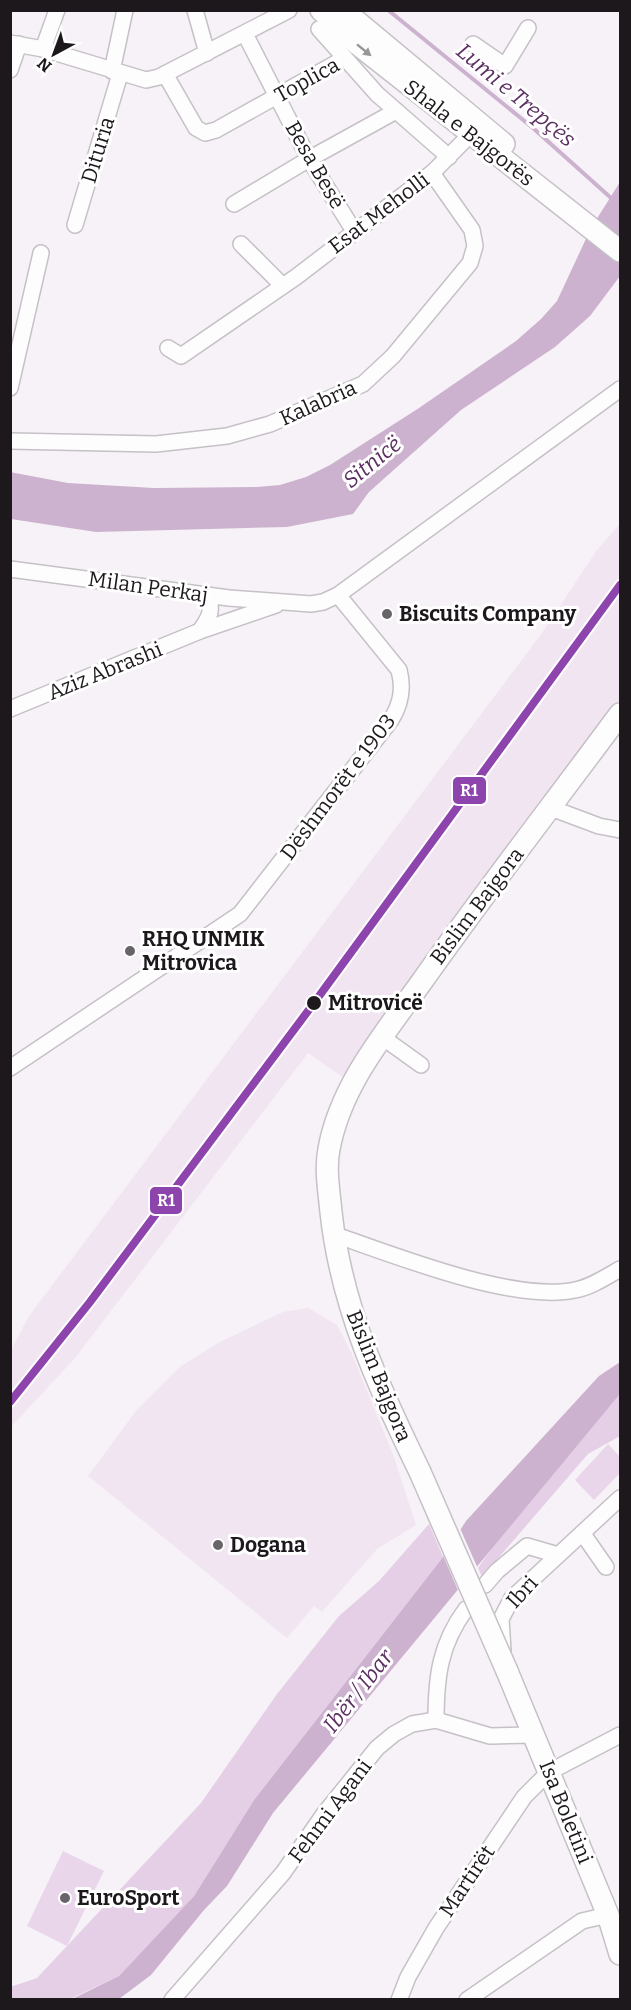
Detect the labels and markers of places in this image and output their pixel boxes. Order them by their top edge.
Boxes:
place label: Biscuits Company [399,601,576,627]
marker: Biscuits Company [380,607,394,621]
place label: RHQ UNMIK Mitrovica [142,926,264,976]
marker: RHQ UNMIK Mitrovica [123,944,137,958]
place label: Mitrovicë [328,990,423,1016]
marker: Mitrovicë [305,994,323,1012]
place label: Dogana [230,1532,306,1558]
marker: Dogana [211,1538,225,1552]
place label: EuroSport [77,1885,180,1911]
marker: EuroSport [58,1891,72,1905]

